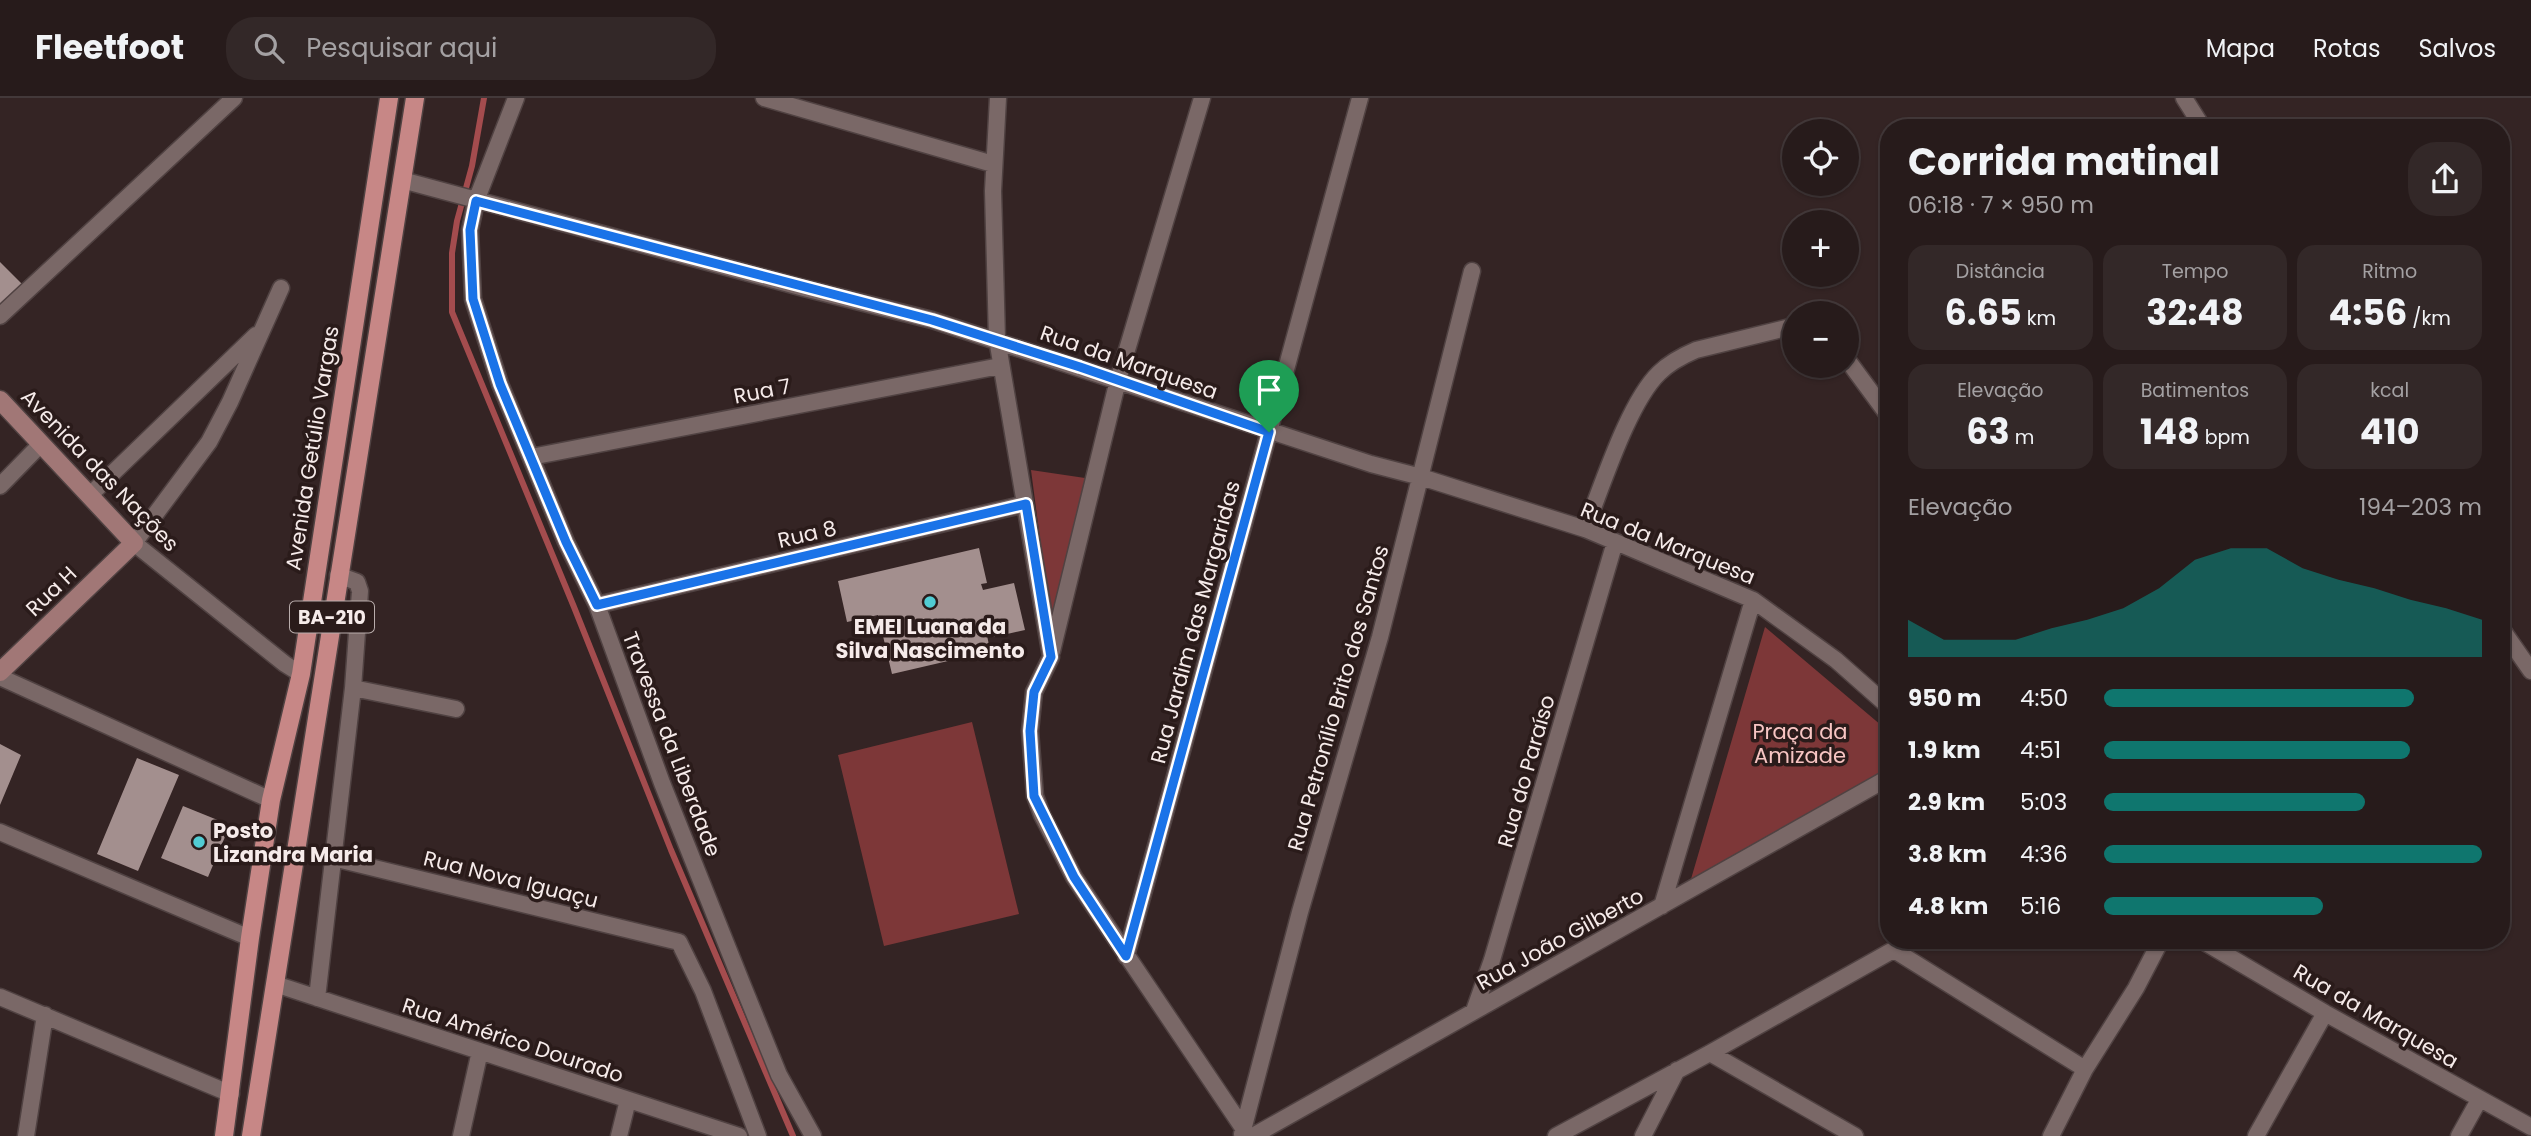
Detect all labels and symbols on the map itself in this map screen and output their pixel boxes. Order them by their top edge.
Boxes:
street label: Rua da Marquesa [1036,318,1222,406]
street label: Avenida Getúlio Vargas [278,324,346,572]
pin [1239,360,1299,432]
street label: Rua 7 [731,371,793,411]
street label: Avenida das Nações [15,382,185,558]
street label: Rua Jardim das Margaridas [1143,477,1247,767]
street label: Rua da Marquesa [1576,495,1760,591]
street label: Rua 8 [775,513,839,555]
street label: Rua Petronílio Brito dos Santos [1280,542,1396,854]
street label: Rua H [19,560,83,622]
marker: EMEI Luana da Silva Nascimento [922,594,938,610]
road number: BA-210 [290,602,374,632]
place label: EMEI Luana da Silva Nascimento [835,612,1025,665]
street label: Travessa da Liberdade [616,627,728,861]
street label: Rua do Paraíso [1490,691,1562,851]
park label: Praça da Amizade [1752,717,1848,770]
place label: Posto Lizandra Maria [213,816,373,869]
marker: Posto Lizandra Maria [191,834,207,850]
street label: Rua Nova Iguaçu [421,843,601,915]
street label: Rua João Gilberto [1471,881,1649,997]
street label: Rua da Marquesa [2288,957,2464,1075]
street label: Rua Américo Dourado [399,991,627,1089]

